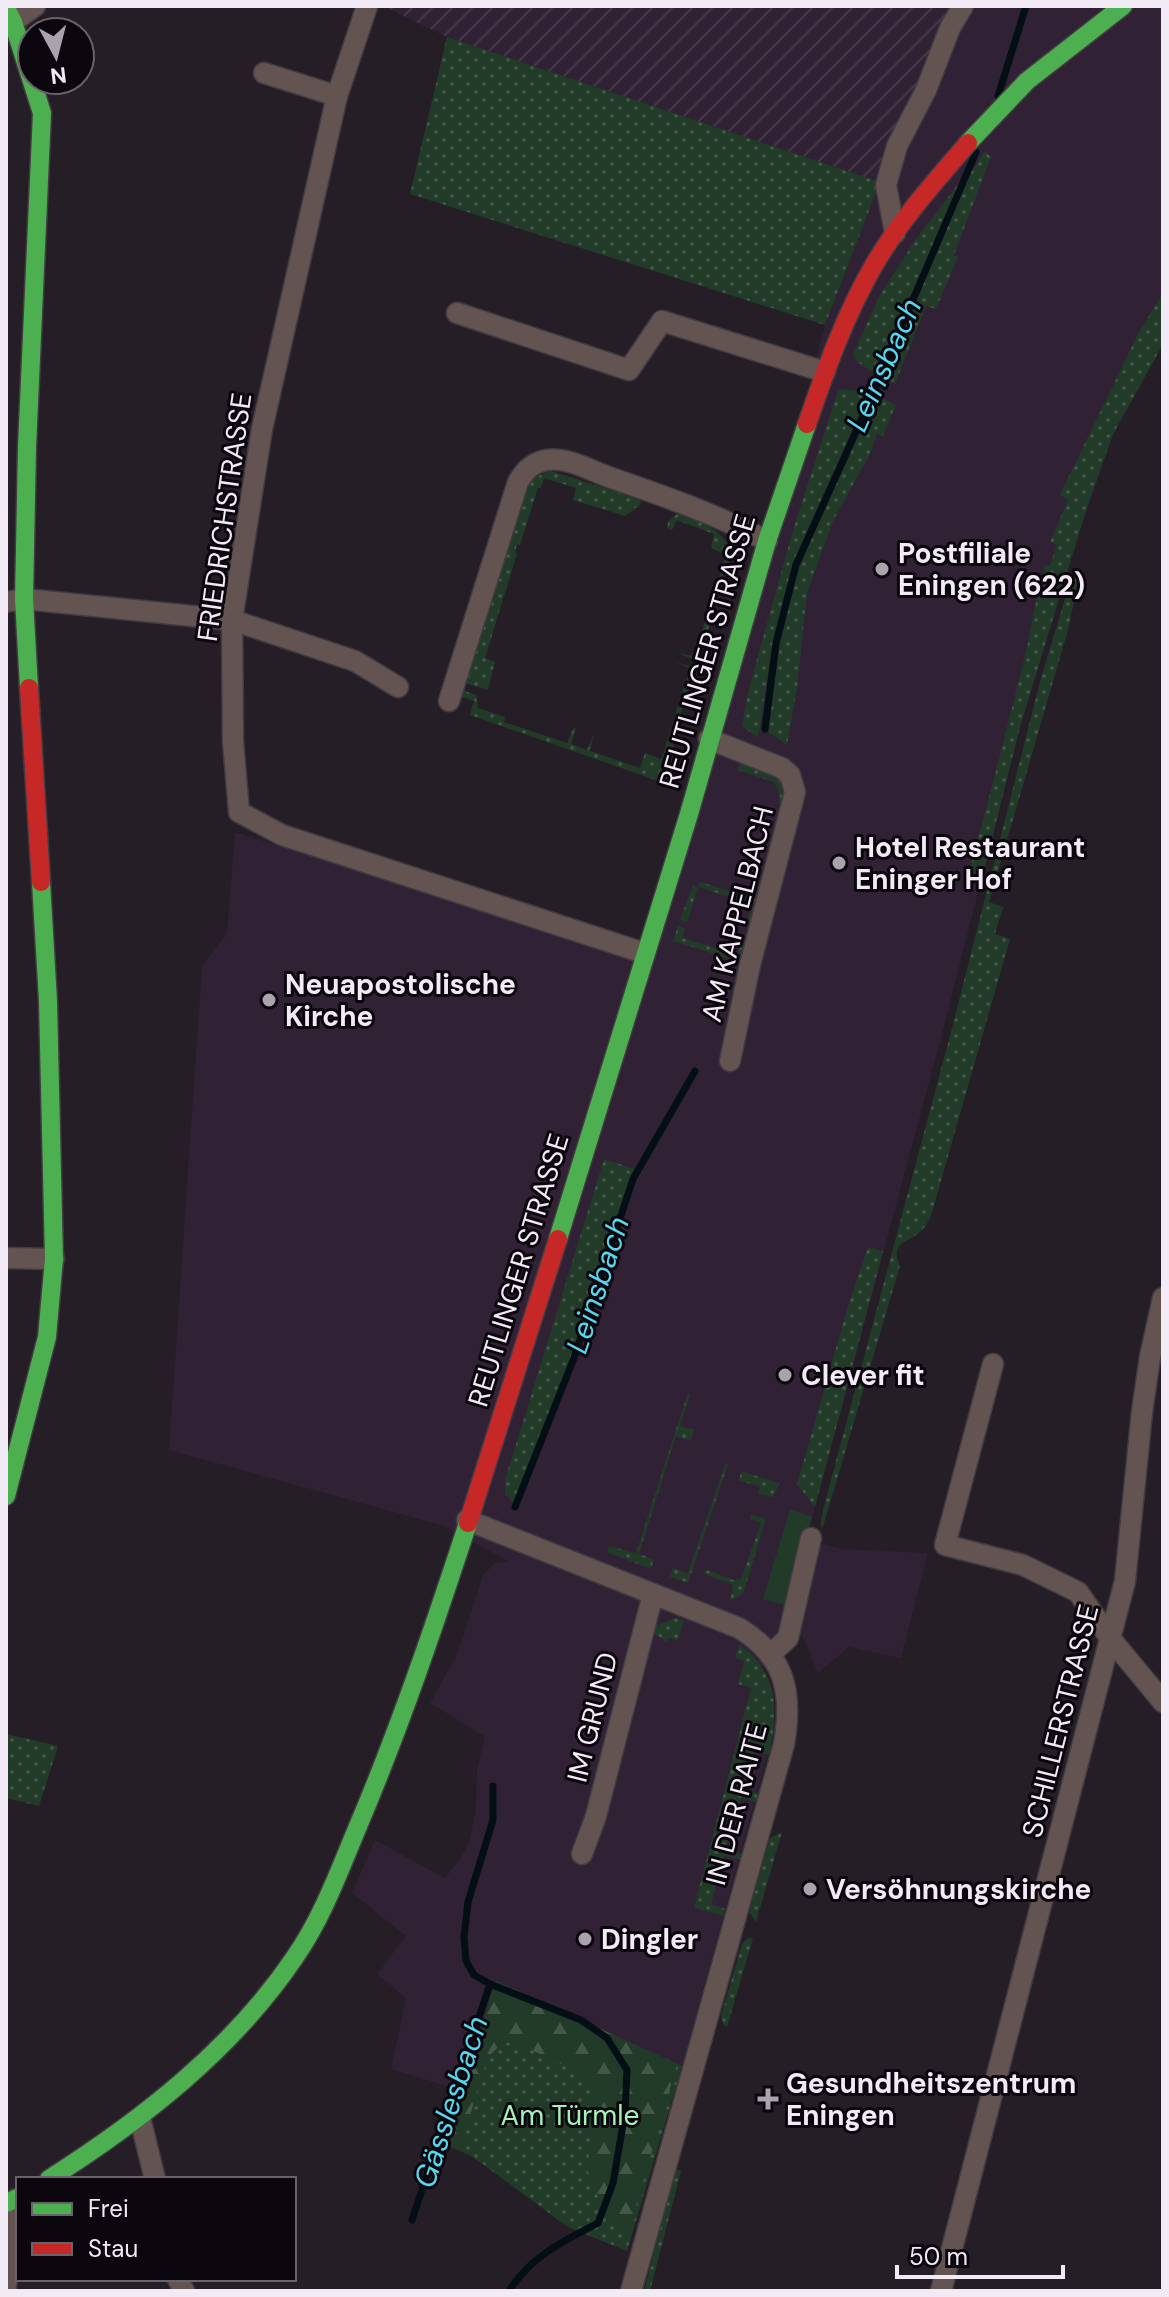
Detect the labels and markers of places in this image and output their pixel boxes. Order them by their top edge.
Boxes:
place label: Postfiliale Eningen (622) [898,535,1085,604]
marker: Postfiliale Eningen (622) [873,560,891,578]
place label: Hotel Restaurant Eninger Hof [855,829,1085,898]
marker: Hotel Restaurant Eninger Hof [830,854,848,872]
place label: Neuapostolische Kirche [285,966,516,1035]
marker: Neuapostolische Kirche [260,991,278,1009]
place label: Clever fit [801,1357,925,1394]
marker: Clever fit [776,1366,794,1384]
place label: Versöhnungskirche [826,1871,1091,1908]
marker: Versöhnungskirche [801,1880,819,1898]
place label: Dingler [601,1921,698,1958]
marker: Dingler [576,1930,594,1948]
place label: Gesundheitszentrum Eningen [786,2065,1076,2134]
marker: Gesundheitszentrum Eningen [757,2088,779,2110]

